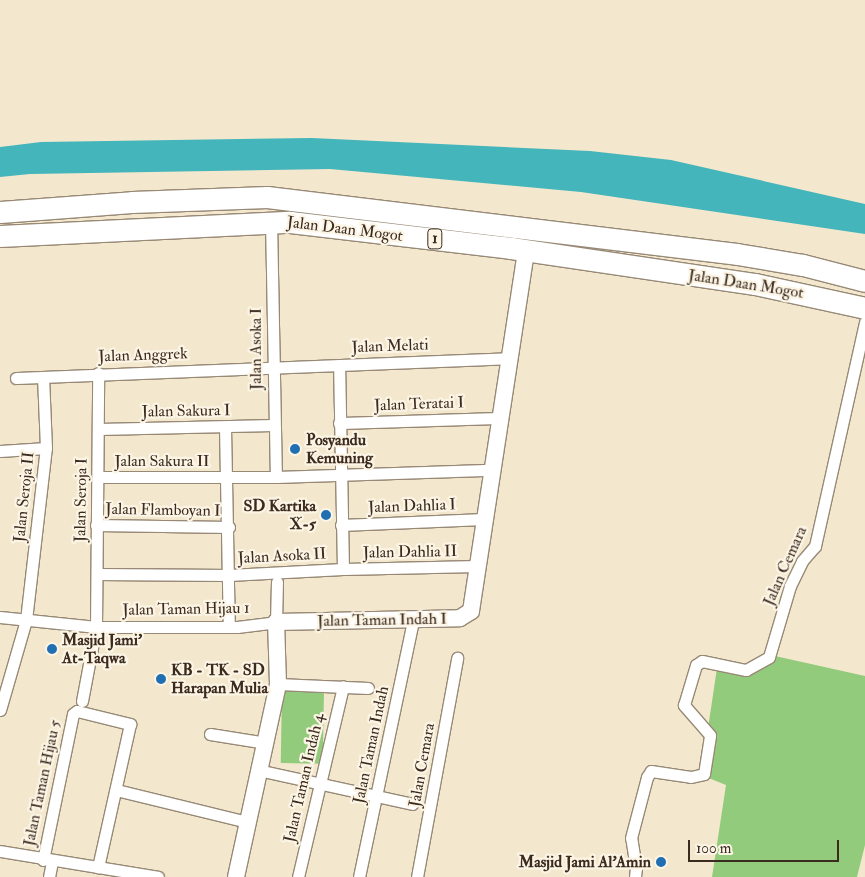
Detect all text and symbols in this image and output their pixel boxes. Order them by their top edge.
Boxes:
street label: Jalan Daan Mogot [286,212,404,246]
road number: 1 [426,226,444,252]
street label: Jalan Daan Mogot [687,265,805,303]
street label: Jalan Asoka I [246,308,266,390]
street label: Jalan Melati [351,335,429,357]
street label: Jalan Anggrek [98,344,188,366]
street label: Jalan Teratai I [374,393,464,415]
street label: Jalan Sakura I [142,401,230,421]
place label: Posyandu Kemuning [306,430,373,468]
marker: Posyandu Kemuning [288,442,302,456]
street label: Jalan Seroja II [10,451,38,543]
street label: Jalan Sakura II [114,451,210,471]
street label: Jalan Seroja I [71,458,91,542]
street label: Jalan Dahlia I [368,495,456,517]
place label: SD Kartika X-5 [243,496,316,534]
street label: Jalan Flamboyan I [105,499,221,521]
marker: SD Kartika X-5 [320,509,332,521]
street label: Jalan Cemara [759,523,811,609]
street label: Jalan Dahlia II [363,542,457,562]
street label: Jalan Asoka II [237,544,327,568]
street label: Jalan Taman Hijau 1 [122,598,250,620]
street label: Jalan Taman Indah I [317,609,447,631]
place label: Masjid Jami' At-Taqwa [62,630,142,668]
marker: Masjid Jami' At-Taqwa [46,643,58,655]
place label: KB - TK - SD Harapan Mulia [171,660,268,698]
marker: KB - TK - SD Harapan Mulia [155,673,167,685]
street label: Jalan Taman Indah [349,684,393,806]
street label: Jalan Taman Indah 4 [280,712,328,844]
street label: Jalan Taman Hijau 5 [19,718,65,848]
street label: Jalan Cemara [405,722,439,808]
scale bar [690,830,841,862]
text: 100 m [696,839,731,858]
place label: Masjid Jami Al'Amin [519,852,651,872]
marker: Masjid Jami Al'Amin [655,856,667,868]

